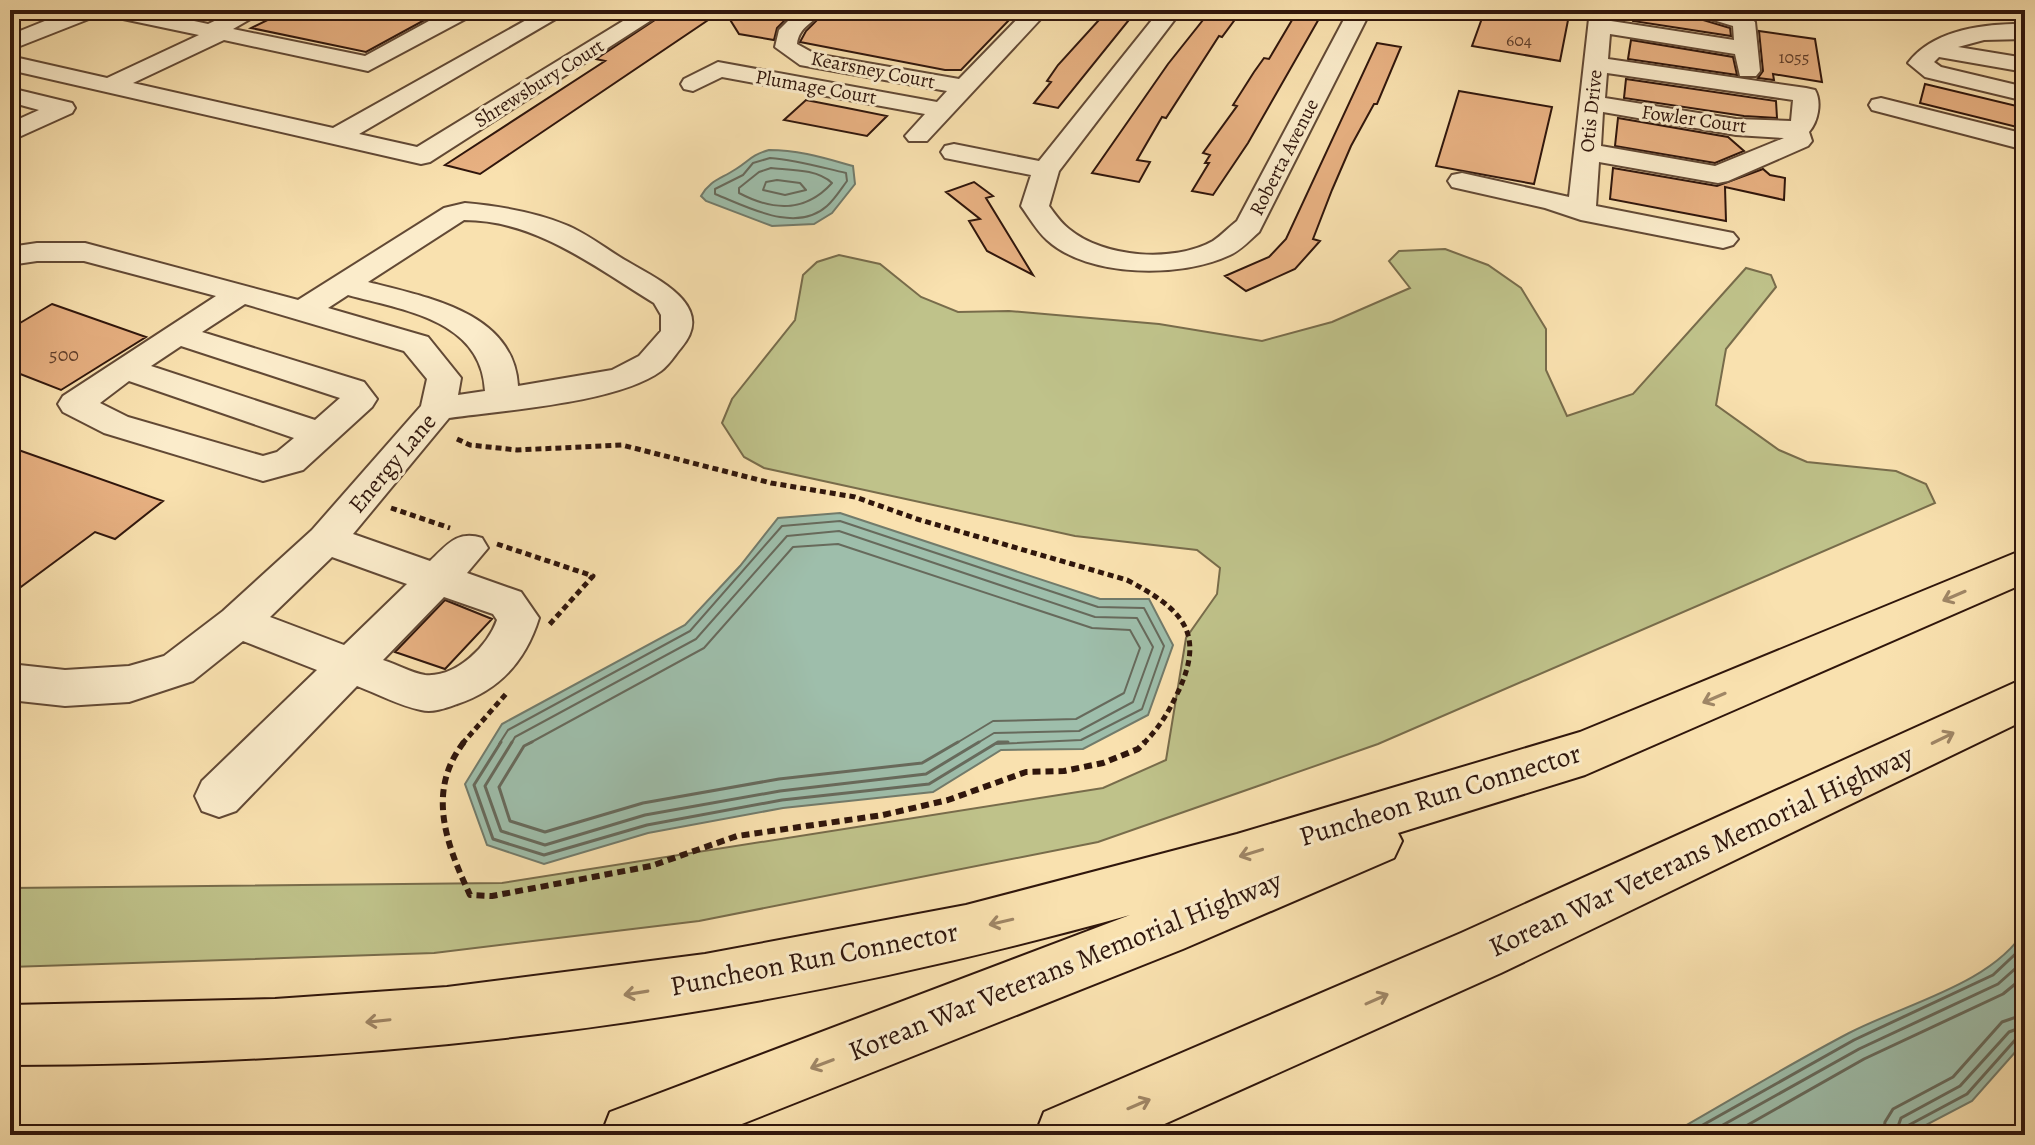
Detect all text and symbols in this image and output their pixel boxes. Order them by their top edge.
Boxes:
house number: 604 [1506,28,1532,52]
street label: Shrewsbury Court [469,32,610,134]
street label: Kearsney Court [809,45,938,95]
house number: 1055 [1778,45,1810,69]
street label: Plumage Court [753,63,879,111]
street label: Otis Drive [1573,68,1609,154]
street label: Roberta Avenue [1243,94,1325,220]
street label: Fowler Court [1640,98,1749,140]
house number: 500 [49,341,79,368]
street label: Energy Lane [341,406,443,520]
one-way arrow [1942,590,1966,605]
one-way arrow [1702,691,1727,706]
one-way arrow [1931,730,1955,745]
street label: Puncheon Run Connector [1295,734,1586,856]
street label: Korean War Veterans Memorial Highway [1483,735,1920,966]
one-way arrow [1239,846,1265,861]
street label: Korean War Veterans Memorial Highway [843,861,1288,1071]
street label: Puncheon Run Connector [667,912,961,1006]
one-way arrow [988,915,1014,930]
one-way arrow [624,986,649,1001]
one-way arrow [1364,991,1389,1006]
one-way arrow [365,1014,392,1029]
one-way arrow [810,1057,835,1072]
one-way arrow [1126,1096,1151,1111]

